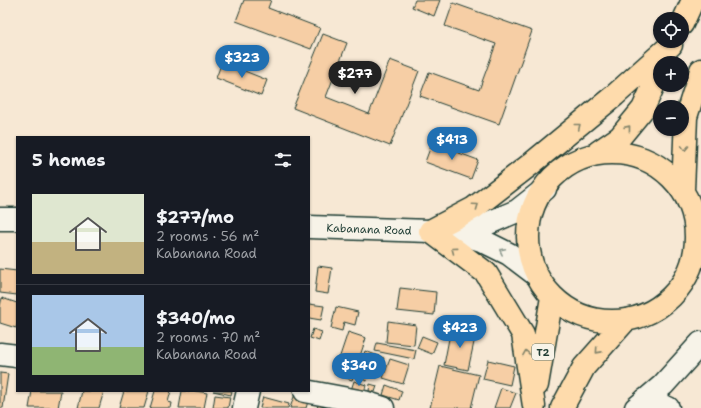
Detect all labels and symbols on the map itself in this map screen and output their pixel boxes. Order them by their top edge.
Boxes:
pin: $323 [218,45,266,79]
pin: $277 [331,61,379,95]
one-way arrow [574,123,581,130]
one-way arrow [623,125,630,132]
pin: $413 [428,127,476,161]
one-way arrow [680,145,689,151]
one-way arrow [472,204,479,211]
street label: Kabanana Road [326,221,412,238]
one-way arrow [452,248,459,255]
one-way arrow [499,248,507,255]
pin: $423 [436,315,484,349]
road number: T2 [532,344,554,360]
one-way arrow [596,346,603,354]
one-way arrow [522,350,531,356]
pin: $340 [335,353,383,387]

